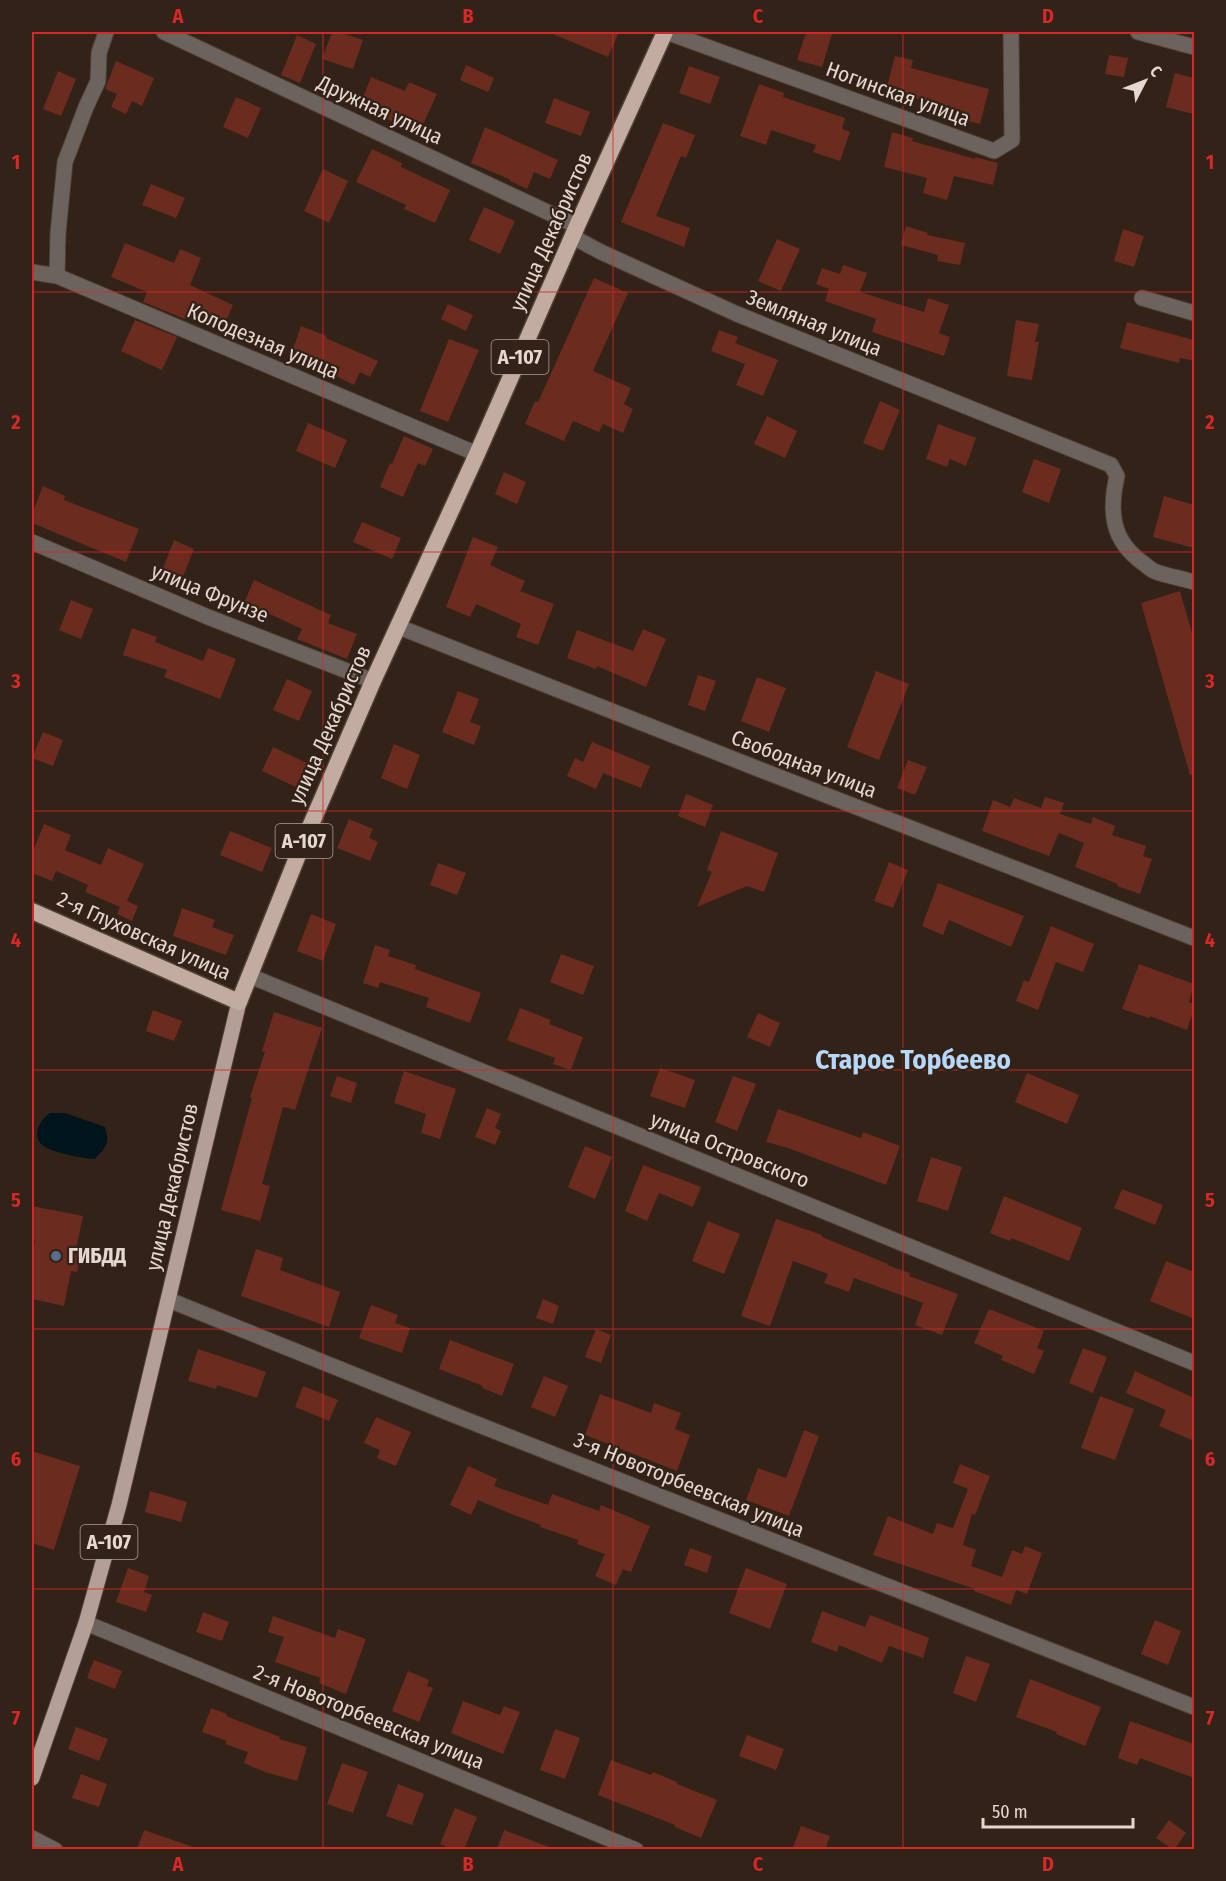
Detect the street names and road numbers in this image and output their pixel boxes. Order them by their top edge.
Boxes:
street label: Ногинская улица [823,56,973,132]
street label: Дружная улица [312,69,447,150]
street label: улица Декабристов [504,148,598,316]
street label: Земляная улица [742,284,886,362]
street label: Колодезная улица [183,297,343,385]
road number: А-107 [492,340,548,374]
street label: улица Фрунзе [148,558,272,628]
street label: улица Декабристов [283,641,377,809]
street label: Свободная улица [728,724,880,804]
road number: А-107 [276,824,332,858]
street label: 2-я Глуховская улица [53,886,235,986]
street label: улица Декабристов [140,1101,204,1273]
street label: улица Островского [647,1106,813,1194]
street label: 3-я Новоторбеевская улица [570,1427,808,1543]
road number: А-107 [80,1525,138,1559]
street label: 2-я Новоторбеевская улица [250,1659,488,1775]

